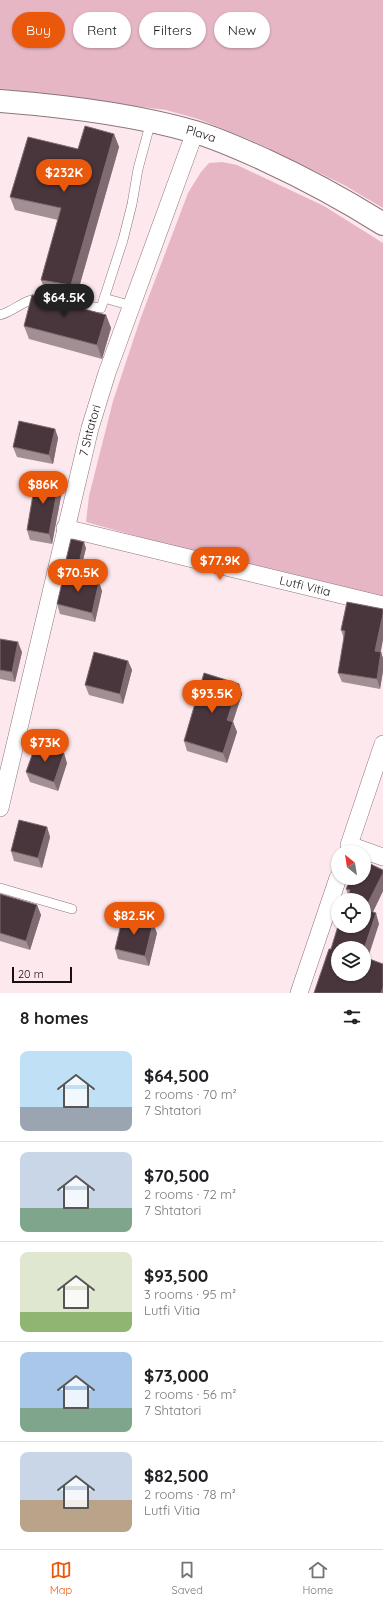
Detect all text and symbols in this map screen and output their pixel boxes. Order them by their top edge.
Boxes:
chip: Buy [12,12,65,48]
chip: Rent [73,12,131,48]
chip: Filters [139,12,206,48]
chip: New [214,12,270,48]
street label: Plava [184,122,218,145]
pin: $232K [36,159,92,193]
text: $232K [45,164,83,180]
pin: $64.5K [31,284,97,318]
text: $64.5K [43,289,85,305]
street label: 7 Shtatori [76,403,104,458]
pin: $86K [19,471,67,505]
text: $86K [28,476,58,492]
pin: $77.9K [187,547,253,581]
text: $77.9K [200,552,240,568]
pin: $70.5K [45,559,111,593]
text: $70.5K [57,564,99,580]
street label: Lutfi Vitia [278,572,332,599]
pin: $93.5K [179,680,245,714]
text: $93.5K [191,685,233,701]
pin: $73K [21,729,69,763]
text: $73K [30,734,60,750]
north arrow [331,845,371,885]
map controls [331,845,371,981]
button: locate [331,893,371,933]
pin: $82.5K [101,902,167,936]
text: $82.5K [113,907,155,923]
button: layers [331,941,371,981]
scale bar [12,965,72,984]
text: 20 m [18,967,44,981]
icon: filters [341,1006,363,1028]
text: 8 homes [20,1007,89,1028]
text: $64,500 [144,1065,209,1086]
icon: home [52,1067,100,1115]
text: 2 rooms · 70 m² [144,1086,237,1102]
text: 7 Shtatori [144,1102,201,1118]
text: $70,500 [144,1165,209,1186]
icon: home [52,1168,100,1216]
text: 2 rooms · 72 m² [144,1186,236,1202]
text: 7 Shtatori [144,1202,201,1218]
text: $93,500 [144,1265,208,1286]
icon: home [52,1268,100,1316]
text: 3 rooms · 95 m² [144,1286,236,1302]
text: Lutfi Vitia [144,1302,200,1318]
text: $73,000 [144,1365,209,1386]
icon: home [52,1368,100,1416]
text: 2 rooms · 56 m² [144,1386,236,1402]
text: 7 Shtatori [144,1402,201,1418]
text: $82,500 [144,1465,208,1486]
icon: home [52,1468,100,1516]
text: 2 rooms · 78 m² [144,1486,236,1502]
text: Lutfi Vitia [144,1502,200,1518]
tab: Map [50,1559,72,1597]
tab: Saved [172,1559,203,1597]
tab: Home [302,1559,333,1597]

